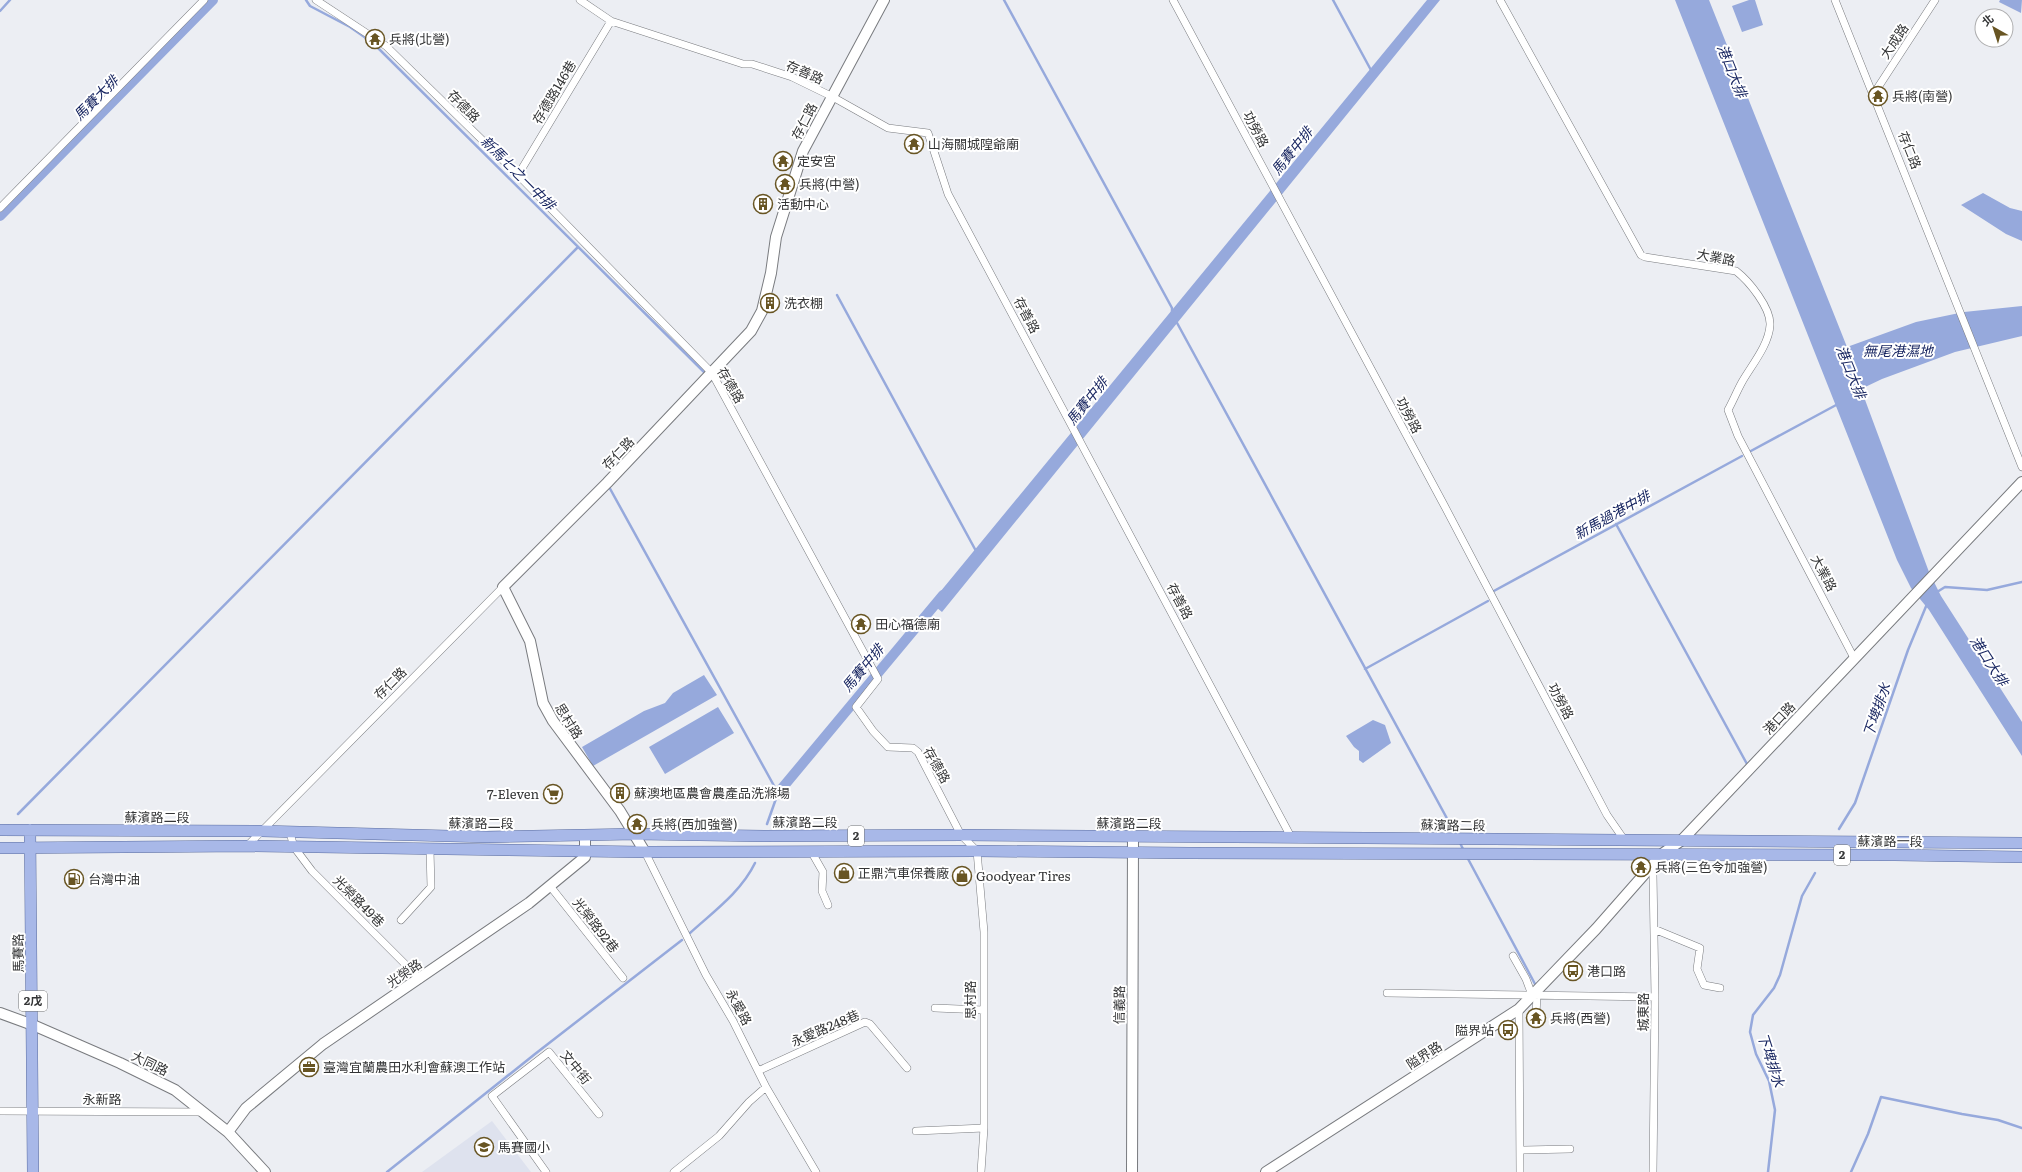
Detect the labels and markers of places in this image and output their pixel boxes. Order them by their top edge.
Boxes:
temple icon: 兵將(北營) [364,28,386,50]
place label: 兵將(北營) [389,29,450,48]
temple icon: 兵將(南營) [1867,85,1889,107]
place label: 兵將(南營) [1892,86,1953,105]
temple icon: 山海關城隍爺廟 [903,133,925,155]
place label: 山海關城隍爺廟 [928,134,1019,153]
temple icon: 定安宮 [772,150,794,172]
place label: 定安宮 [797,151,836,170]
temple icon: 兵將(中營) [774,173,796,195]
place label: 兵將(中營) [799,174,860,193]
building icon: 活動中心 [752,193,774,215]
place label: 活動中心 [777,194,829,213]
building icon: 洗衣棚 [759,292,781,314]
place label: 洗衣棚 [784,293,823,312]
temple icon: 田心福德廟 [850,613,872,635]
place label: 田心福德廟 [875,614,940,633]
building icon: 蘇澳地區農會農產品洗滌場 [609,782,631,804]
supermarket icon: 7-Eleven [542,783,564,805]
place label: 蘇澳地區農會農產品洗滌場 [634,783,790,802]
place label: 7-Eleven [487,784,539,803]
temple icon: 兵將(西加強營) [626,813,648,835]
place label: 兵將(西加強營) [651,814,738,833]
temple icon: 兵將(三色令加強營) [1630,856,1652,878]
place label: 兵將(三色令加強營) [1655,857,1768,876]
shop icon: 正鼎汽車保養廠 [833,862,855,884]
place label: 正鼎汽車保養廠 [858,863,949,882]
shop icon: Goodyear Tires [951,865,973,887]
place label: Goodyear Tires [976,866,1070,885]
fuel station icon: 台灣中油 [63,868,85,890]
place label: 台灣中油 [88,869,140,888]
bus stop icon: 港口路 [1562,960,1584,982]
place label: 港口路 [1587,961,1626,980]
temple icon: 兵將(西營) [1525,1007,1547,1029]
place label: 兵將(西營) [1550,1008,1611,1027]
bus stop icon: 隘界站 [1497,1019,1519,1041]
place label: 隘界站 [1455,1020,1494,1039]
office icon: 臺灣宜蘭農田水利會蘇澳工作站 [298,1056,320,1078]
place label: 臺灣宜蘭農田水利會蘇澳工作站 [323,1057,505,1076]
school or university icon: 馬賽國小 [473,1136,495,1158]
place label: 馬賽國小 [498,1137,550,1156]

